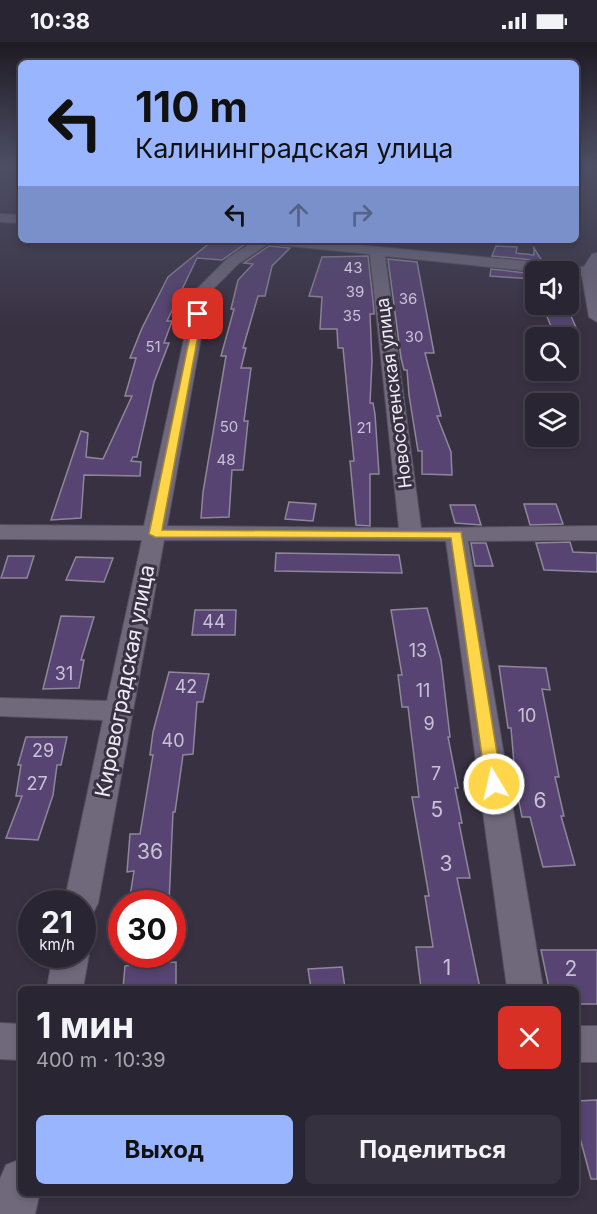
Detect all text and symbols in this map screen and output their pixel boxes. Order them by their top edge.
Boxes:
text: 10:38 [30,8,90,34]
text: 110 m [135,81,248,132]
icon: left [36,84,114,162]
text: Калининградская улица [135,132,453,165]
icon: left [219,198,252,231]
icon: ahead [282,198,315,231]
icon: right [345,198,378,231]
house number: 43 [344,258,362,277]
map controls [525,261,579,447]
button: sound [525,261,579,315]
house number: 39 [346,282,364,301]
pin [172,288,223,339]
house number: 36 [399,289,417,308]
icon: arrive [181,297,214,330]
street label: Новосотенская улица [371,297,416,490]
house number: 35 [343,306,361,325]
house number: 30 [405,327,423,346]
button: search [525,327,579,381]
house number: 51 [145,337,161,356]
button: layers [525,393,579,447]
house number: 50 [220,417,238,436]
house number: 21 [356,418,372,437]
house number: 48 [217,450,235,469]
street label: Кировоградская улица [90,563,159,799]
house number: 44 [202,611,226,632]
house number: 13 [409,640,427,661]
house number: 31 [55,663,73,684]
house number: 42 [175,676,197,697]
house number: 11 [416,680,430,701]
house number: 10 [518,705,536,726]
house number: 9 [423,713,435,734]
house number: 40 [162,730,184,751]
house number: 29 [32,740,54,761]
position arrow [462,752,526,816]
house number: 7 [431,763,441,784]
house number: 27 [26,773,48,794]
house number: 6 [533,788,547,813]
house number: 5 [431,797,443,822]
house number: 36 [137,839,163,864]
house number: 3 [440,851,452,876]
speed limit sign: 30 [108,890,186,968]
text: 21 [41,904,73,940]
text: km/h [39,935,75,954]
house number: 1 [443,955,451,980]
house number: 2 [565,956,577,981]
text: 1 мин [36,1003,134,1047]
button: close [498,1006,561,1069]
text: 400 m · 10:39 [36,1048,166,1072]
button: Выход [36,1115,293,1184]
button: Поделиться [305,1115,561,1184]

